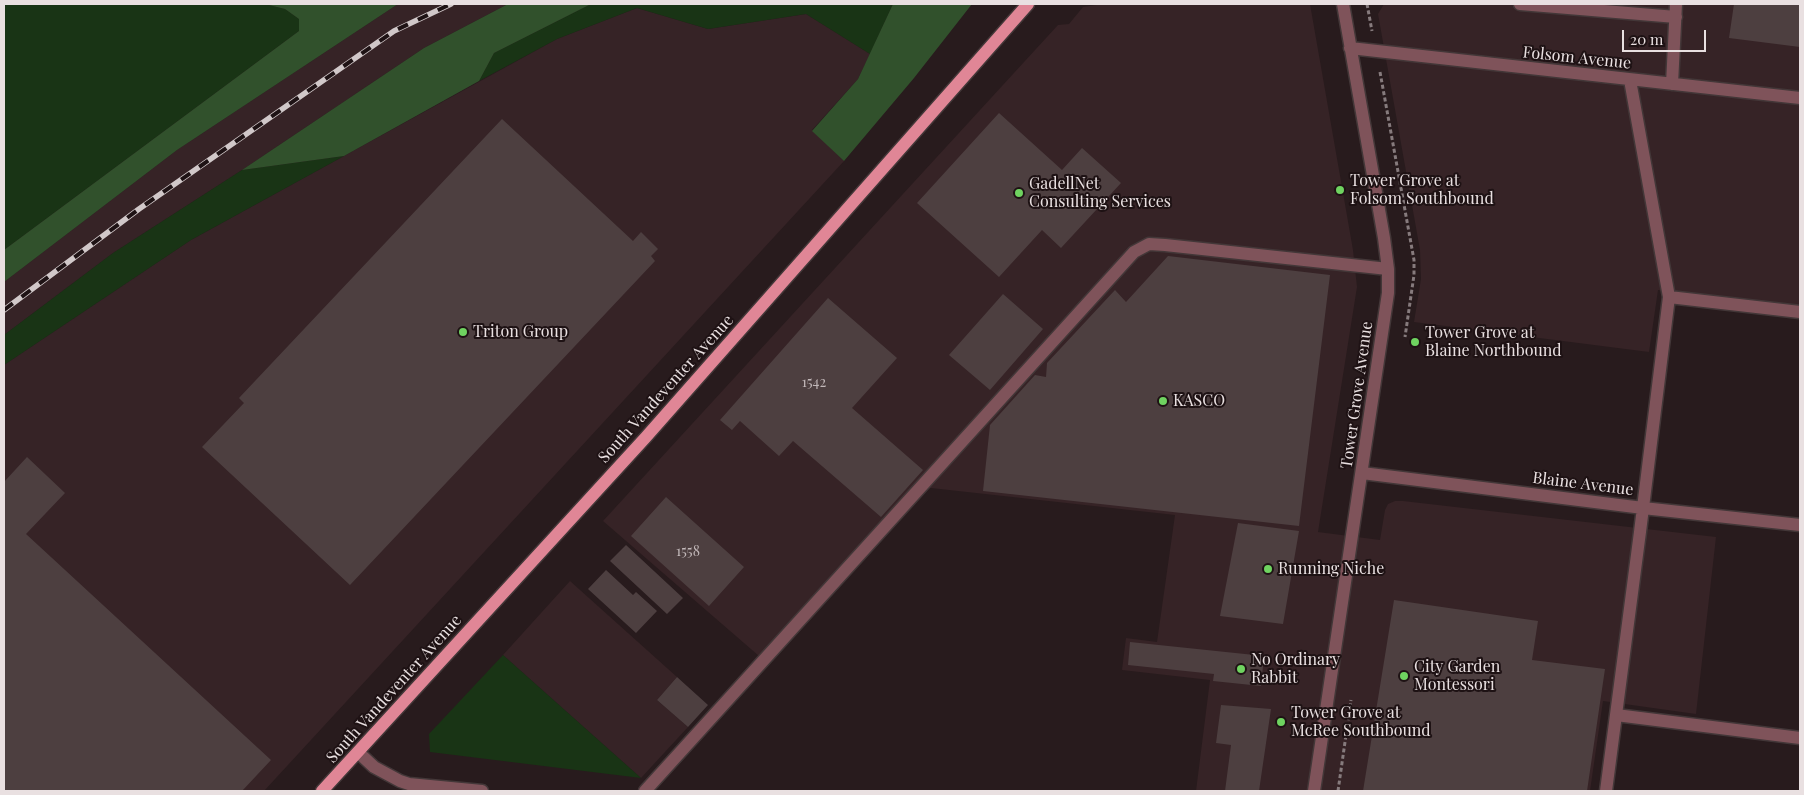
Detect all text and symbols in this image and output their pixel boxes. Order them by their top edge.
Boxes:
scale bar [1624,20,1708,52]
text: 20 m [1630,29,1663,49]
street label: Folsom Avenue [1522,43,1632,73]
place label: Tower Grove at Folsom Southbound [1350,171,1494,209]
place label: GadellNet Consulting Services [1029,174,1171,212]
marker: Tower Grove at Folsom Southbound [1334,184,1346,196]
marker: GadellNet Consulting Services [1013,187,1025,199]
street label: South Vandeventer Avenue [594,311,738,467]
street label: Tower Grove Avenue [1337,320,1377,470]
place label: Triton Group [473,322,568,342]
place label: Tower Grove at Blaine Northbound [1425,323,1562,361]
marker: Triton Group [457,326,469,338]
marker: Tower Grove at Blaine Northbound [1409,336,1421,348]
house number: 1542 [802,375,826,391]
place label: KASCO [1173,391,1225,411]
marker: KASCO [1157,395,1169,407]
street label: Blaine Avenue [1531,468,1635,500]
house number: 1558 [676,544,700,560]
place label: Running Niche [1278,559,1384,579]
marker: Running Niche [1262,563,1274,575]
street label: South Vandeventer Avenue [322,611,466,767]
place label: No Ordinary Rabbit [1251,650,1340,688]
place label: City Garden Montessori [1414,657,1500,695]
marker: No Ordinary Rabbit [1235,663,1247,675]
marker: City Garden Montessori [1398,670,1410,682]
place label: Tower Grove at McRee Southbound [1291,703,1431,741]
marker: Tower Grove at McRee Southbound [1275,716,1287,728]

